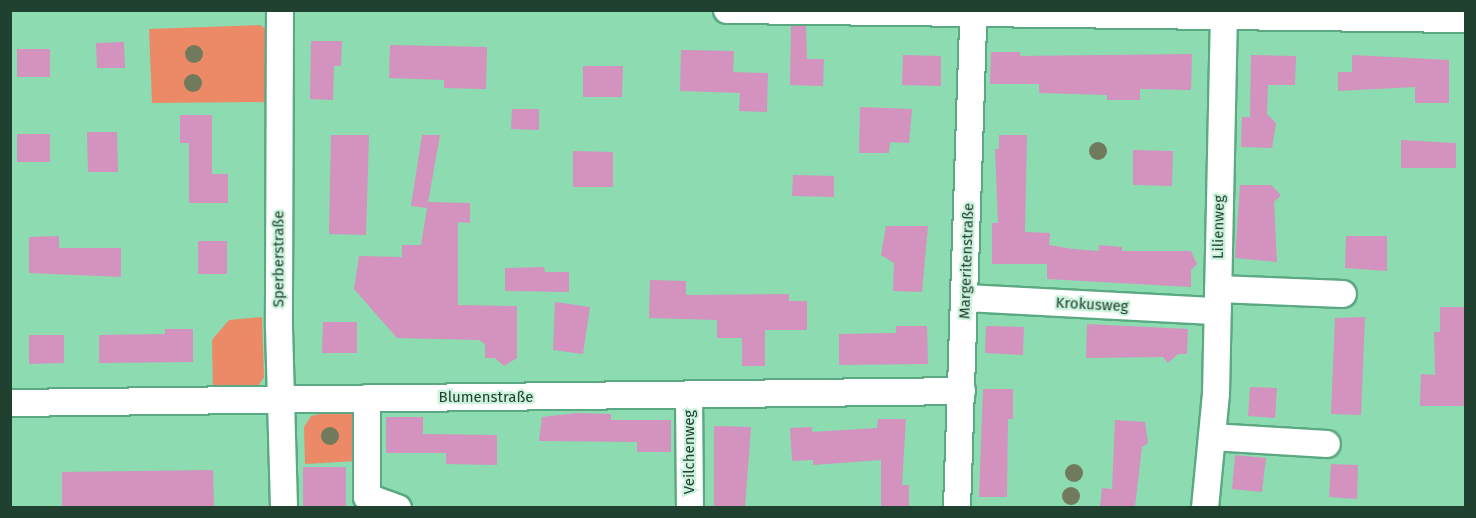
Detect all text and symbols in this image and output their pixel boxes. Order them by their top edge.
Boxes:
street label: Lilienweg [1209,195,1229,259]
street label: Margeritenstraße [956,203,978,319]
street label: Sperberstraße [270,211,288,307]
street label: Krokusweg [1055,294,1129,316]
street label: Blumenstraße [439,389,533,407]
street label: Veilchenweg [681,410,699,494]

